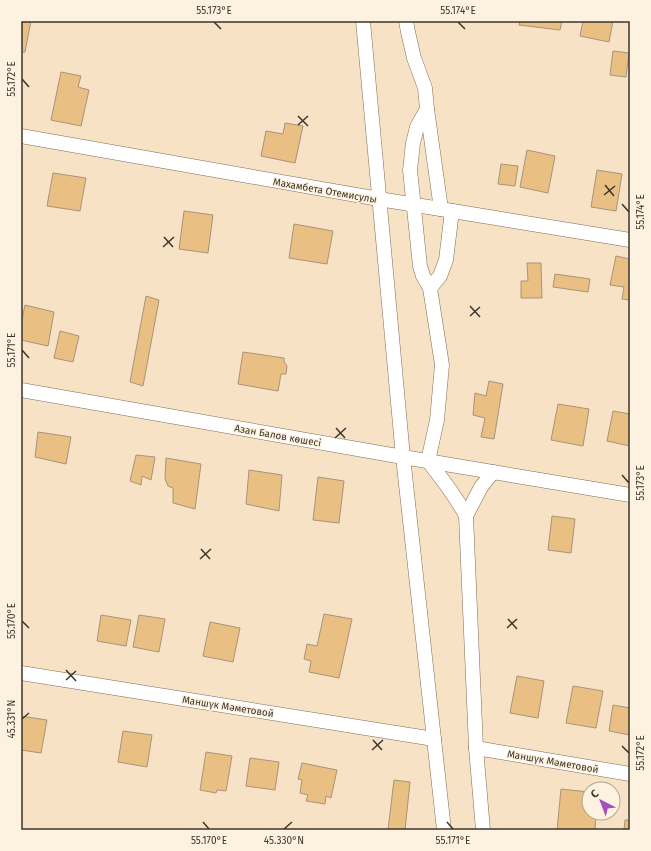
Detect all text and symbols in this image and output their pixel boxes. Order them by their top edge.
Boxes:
text: 55.173°E [196,5,232,17]
text: 55.174°E [440,5,476,17]
text: 55.172°E [6,61,18,97]
street label: Махамбета Отемисулы [272,176,378,206]
text: 55.174°E [635,194,647,230]
text: 55.171°E [6,333,18,367]
street label: Азан Балов көшесі [234,421,322,450]
text: 55.173°E [635,465,647,501]
text: 55.170°E [6,603,18,639]
street label: Маншүк Мәметовой [181,694,275,720]
text: 45.331°N [6,700,18,738]
text: 55.172°E [635,735,647,771]
street label: Маншүк Мәметовой [506,748,599,776]
north arrow [581,781,621,821]
text: С [588,787,602,801]
text: 55.170°E [191,835,227,847]
text: 45.330°N [264,835,304,847]
text: 55.171°E [436,835,470,847]

